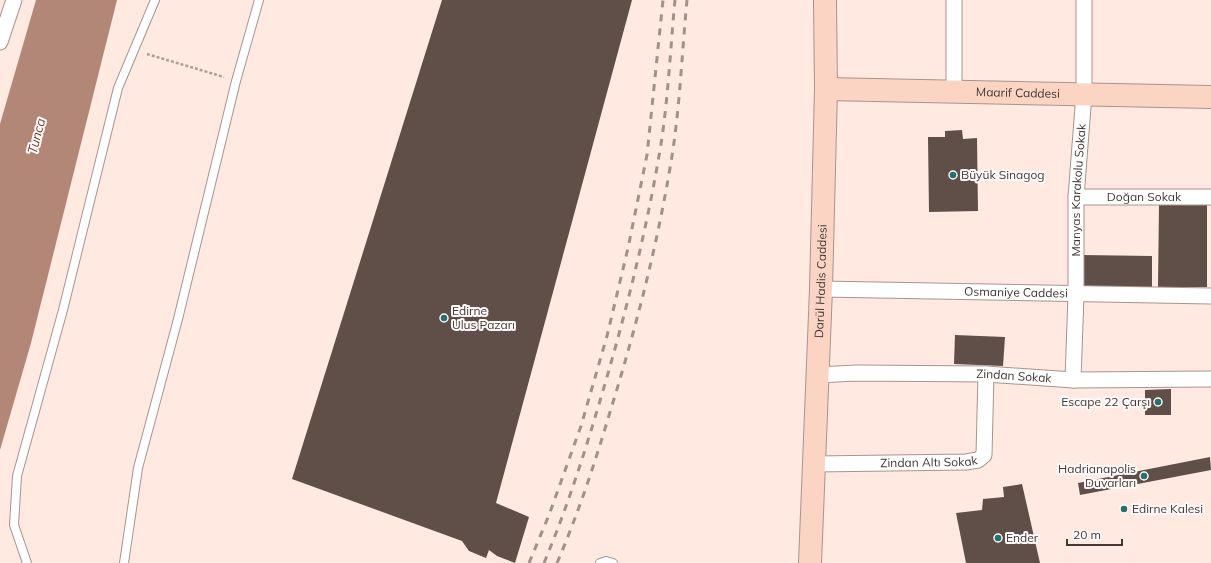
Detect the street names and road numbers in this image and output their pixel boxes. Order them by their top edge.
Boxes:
street label: Maarif Caddesi [976,84,1060,101]
street label: Manyas Karakolu Sokak [1068,122,1089,257]
street label: Doğan Sokak [1107,189,1182,204]
street label: Darül Hadis Caddesi [811,224,830,338]
street label: Osmaniye Caddesi [964,284,1068,300]
street label: Zindan Sokak [976,366,1053,386]
street label: Zindan Altı Sokak [880,452,979,470]

